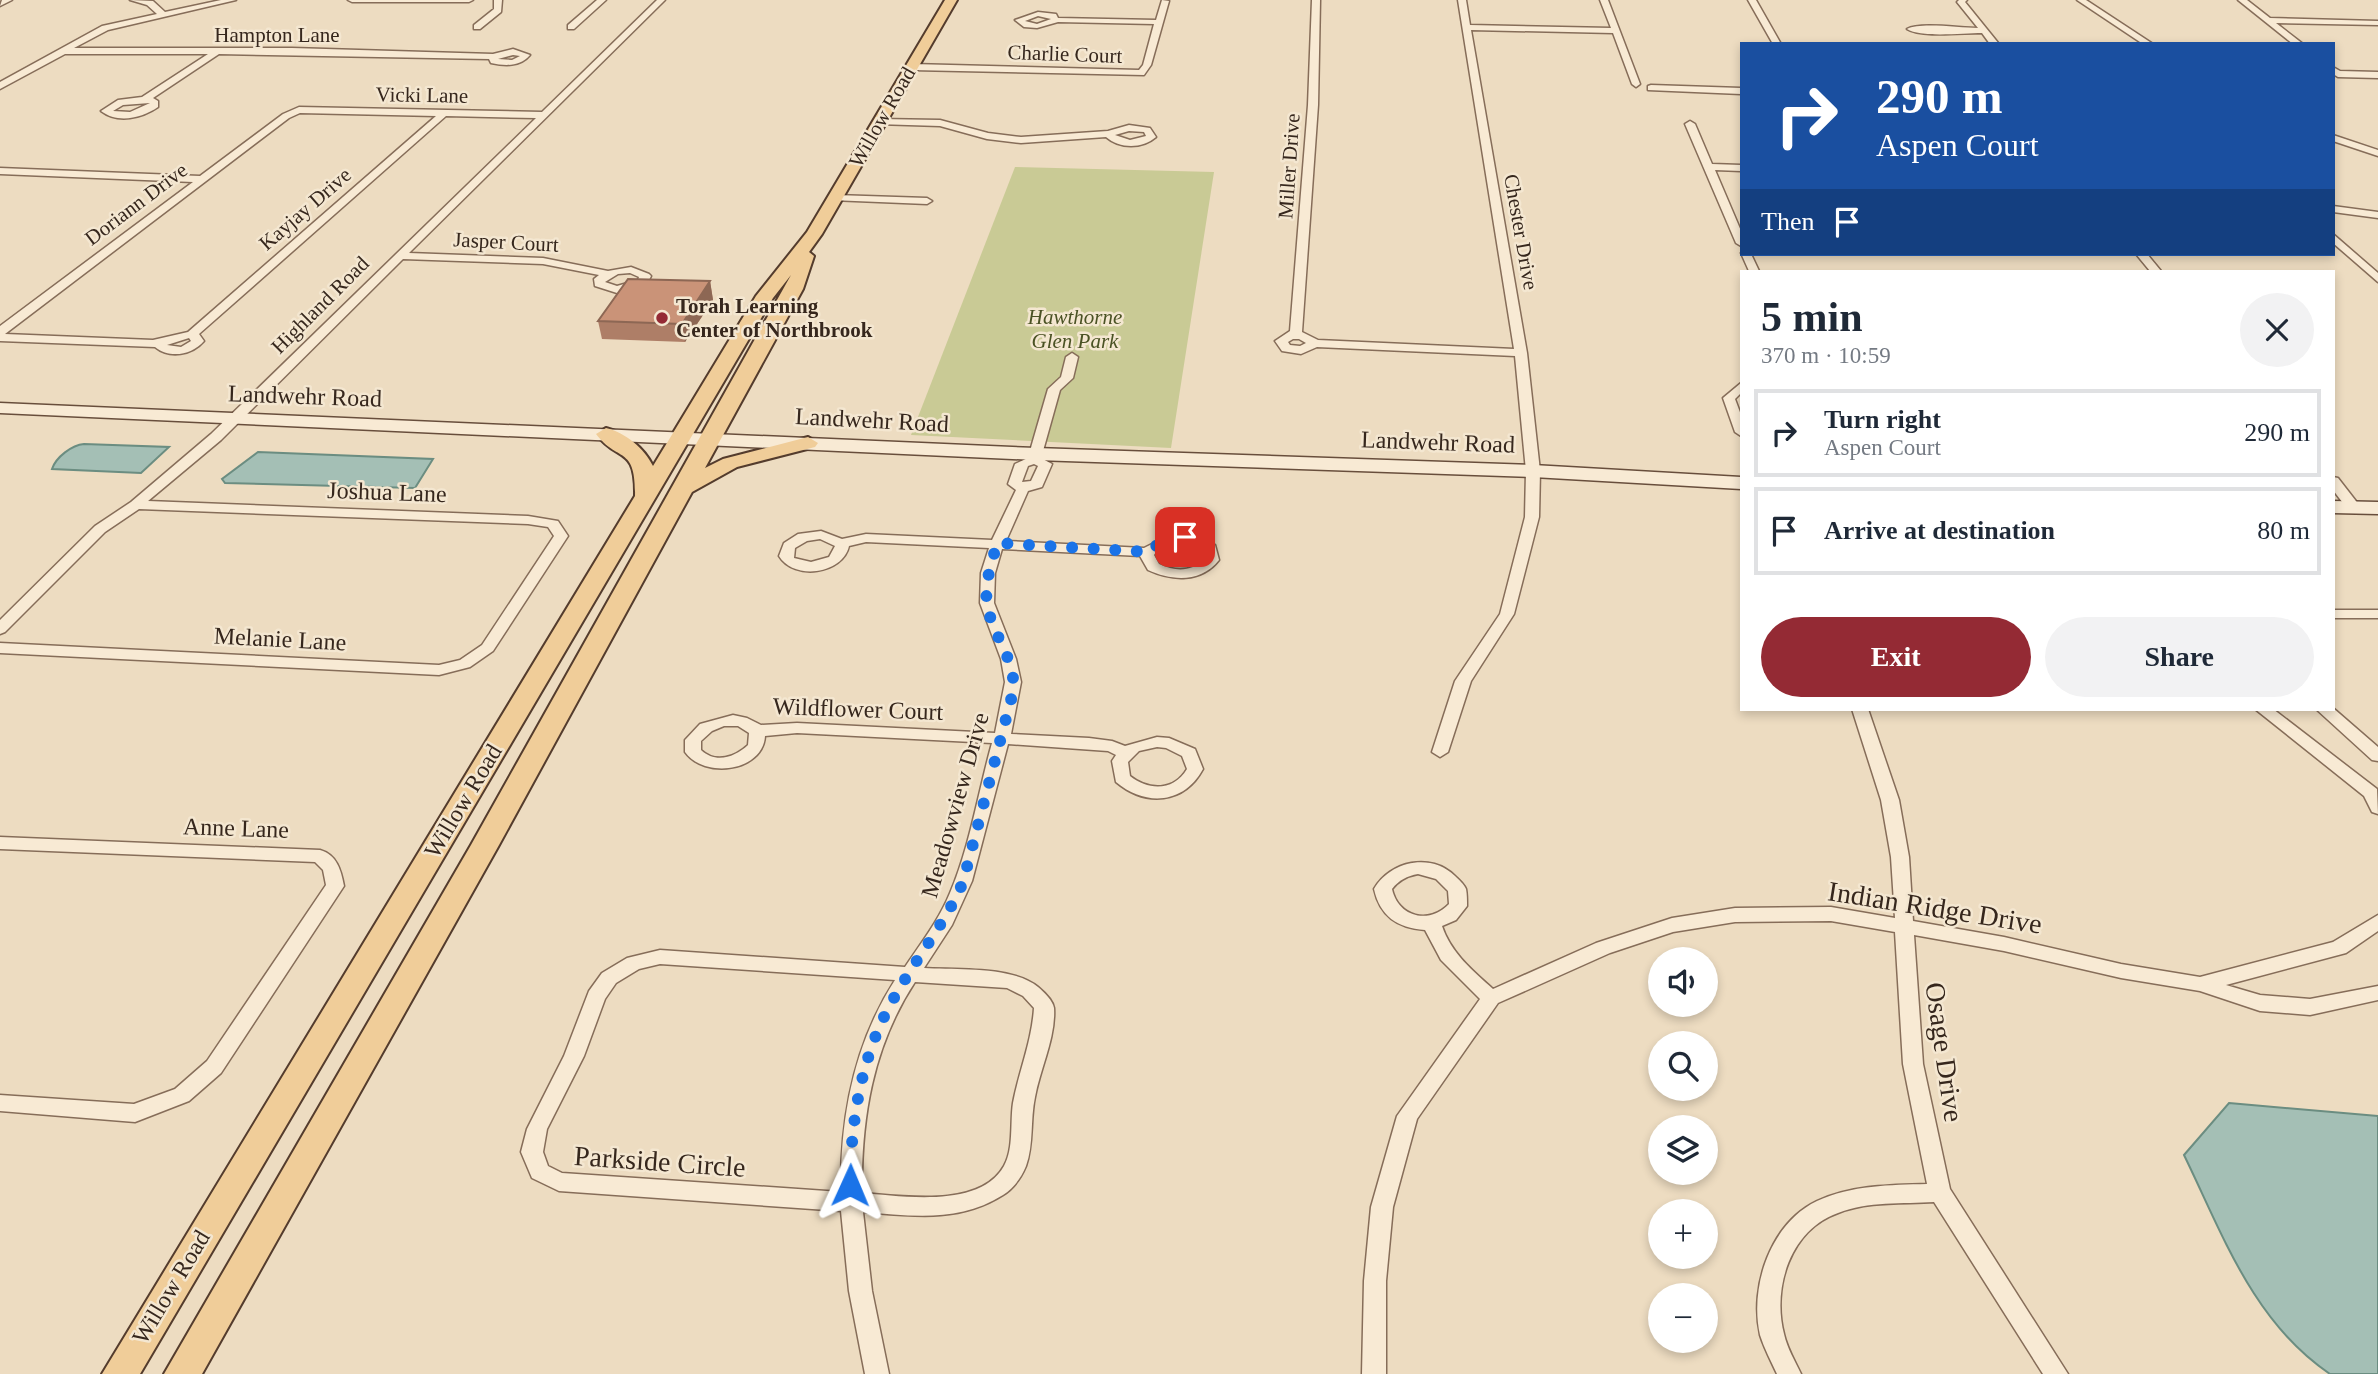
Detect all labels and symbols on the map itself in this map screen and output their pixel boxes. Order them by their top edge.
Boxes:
street label: Hampton Lane [214,23,340,47]
street label: Charlie Court [1007,40,1123,68]
street label: Willow Road [844,62,921,171]
street label: Vicki Lane [375,82,469,108]
street label: Miller Drive [1273,113,1305,219]
street label: Doriann Drive [80,158,192,250]
street label: Kayjay Drive [254,163,356,255]
street label: Chester Drive [1499,172,1543,292]
street label: Jasper Court [453,227,559,257]
street label: Highland Road [266,251,374,359]
place label: Torah Learning Center of Northbrook [676,294,873,342]
park label: Hawthorne Glen Park [1027,305,1122,353]
marker: Torah Learning Center of Northbrook [654,310,670,326]
street label: Landwehr Road [228,380,382,412]
street label: Landwehr Road [794,403,950,437]
street label: Landwehr Road [1361,426,1515,458]
street label: Joshua Lane [327,477,447,507]
pin [1155,507,1215,567]
street label: Melanie Lane [213,623,347,655]
street label: Wildflower Court [772,693,944,725]
street label: Meadowview Drive [916,709,994,901]
street label: Willow Road [419,740,507,862]
street label: Anne Lane [183,813,289,843]
street label: Indian Ridge Drive [1826,875,2044,940]
street label: Osage Drive [1919,980,1970,1124]
street label: Parkside Circle [573,1140,747,1183]
position arrow [813,1148,887,1222]
street label: Willow Road [127,1226,215,1348]

